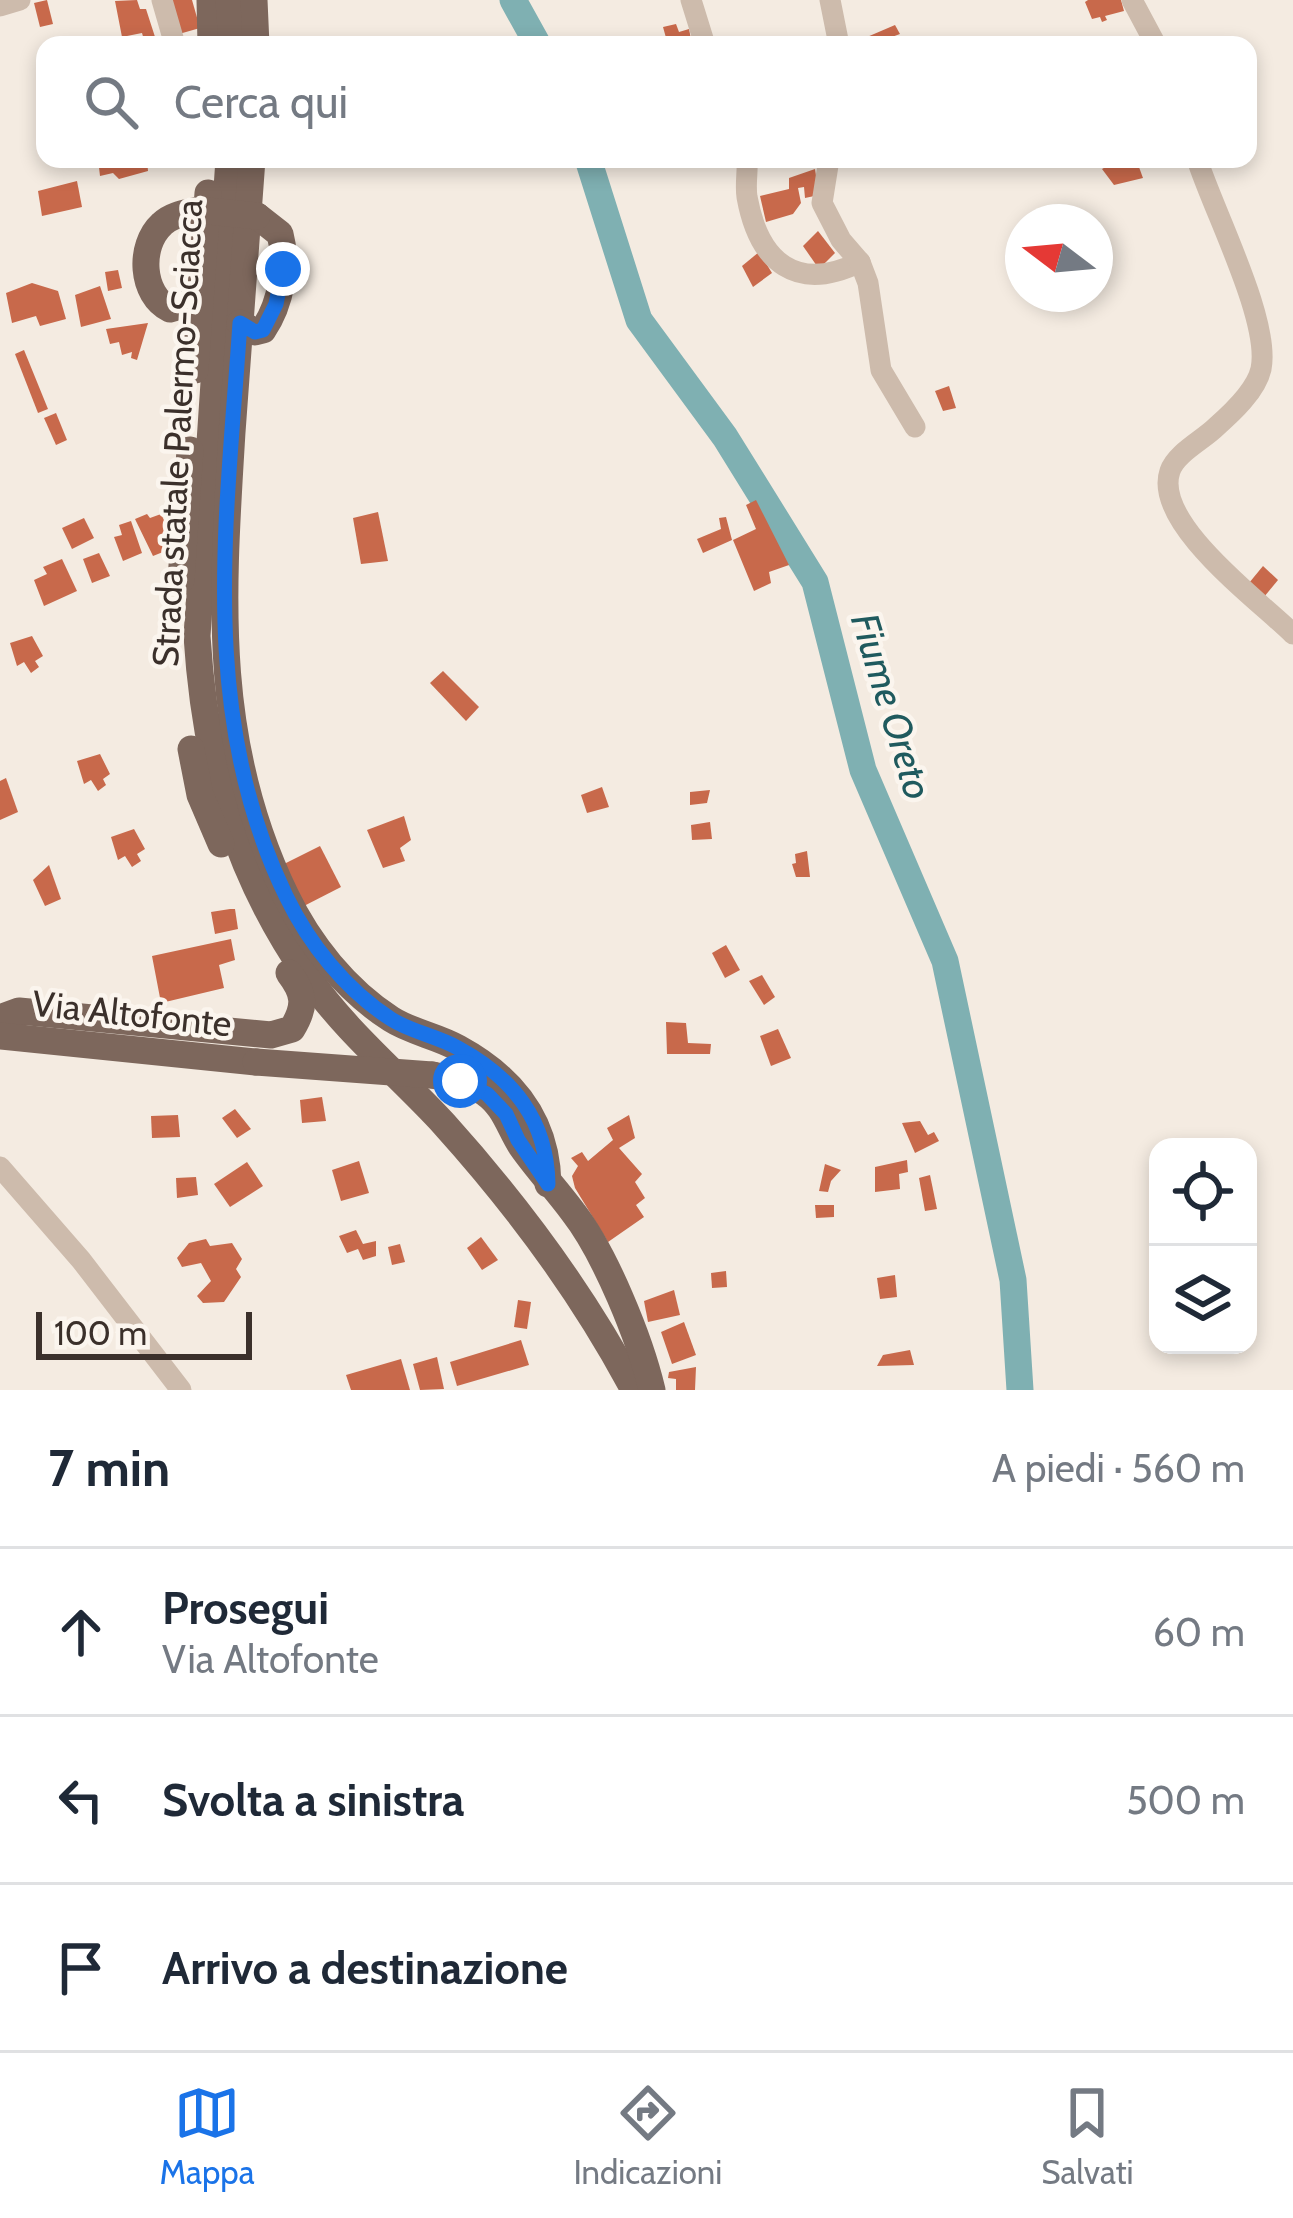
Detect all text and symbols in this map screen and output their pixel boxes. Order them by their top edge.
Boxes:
search box [36,36,1257,168]
icon: search [78,69,144,135]
text: Cerca qui [174,75,348,129]
street label: Strada statale Palermo-Sciacca [143,198,211,668]
north arrow [1005,204,1113,312]
route end [256,242,310,296]
water label: Fiume Oreto [841,607,943,805]
street label: Via Altofonte [30,981,234,1045]
route start [433,1054,487,1108]
map controls [1149,1138,1257,1354]
button: locate [1149,1138,1257,1246]
button: layers [1149,1246,1257,1354]
scale bar [36,1306,252,1359]
text: 100 m [54,1313,147,1353]
text: 7 min [48,1437,170,1499]
text: A piedi · 560 m [992,1444,1245,1492]
text: Prosegui [162,1581,329,1635]
icon: ahead [48,1599,114,1665]
text: 60 m [1153,1608,1245,1656]
text: Via Altofonte [162,1635,379,1683]
icon: left [48,1767,114,1833]
text: Svolta a sinistra [162,1773,464,1827]
text: 500 m [1126,1776,1245,1824]
icon: arrive [48,1935,114,2001]
text: Arrivo a destinazione [162,1941,568,1995]
tab: Mappa [159,2080,255,2192]
tab: Indicazioni [573,2080,722,2192]
tab: Salvati [1041,2080,1134,2192]

